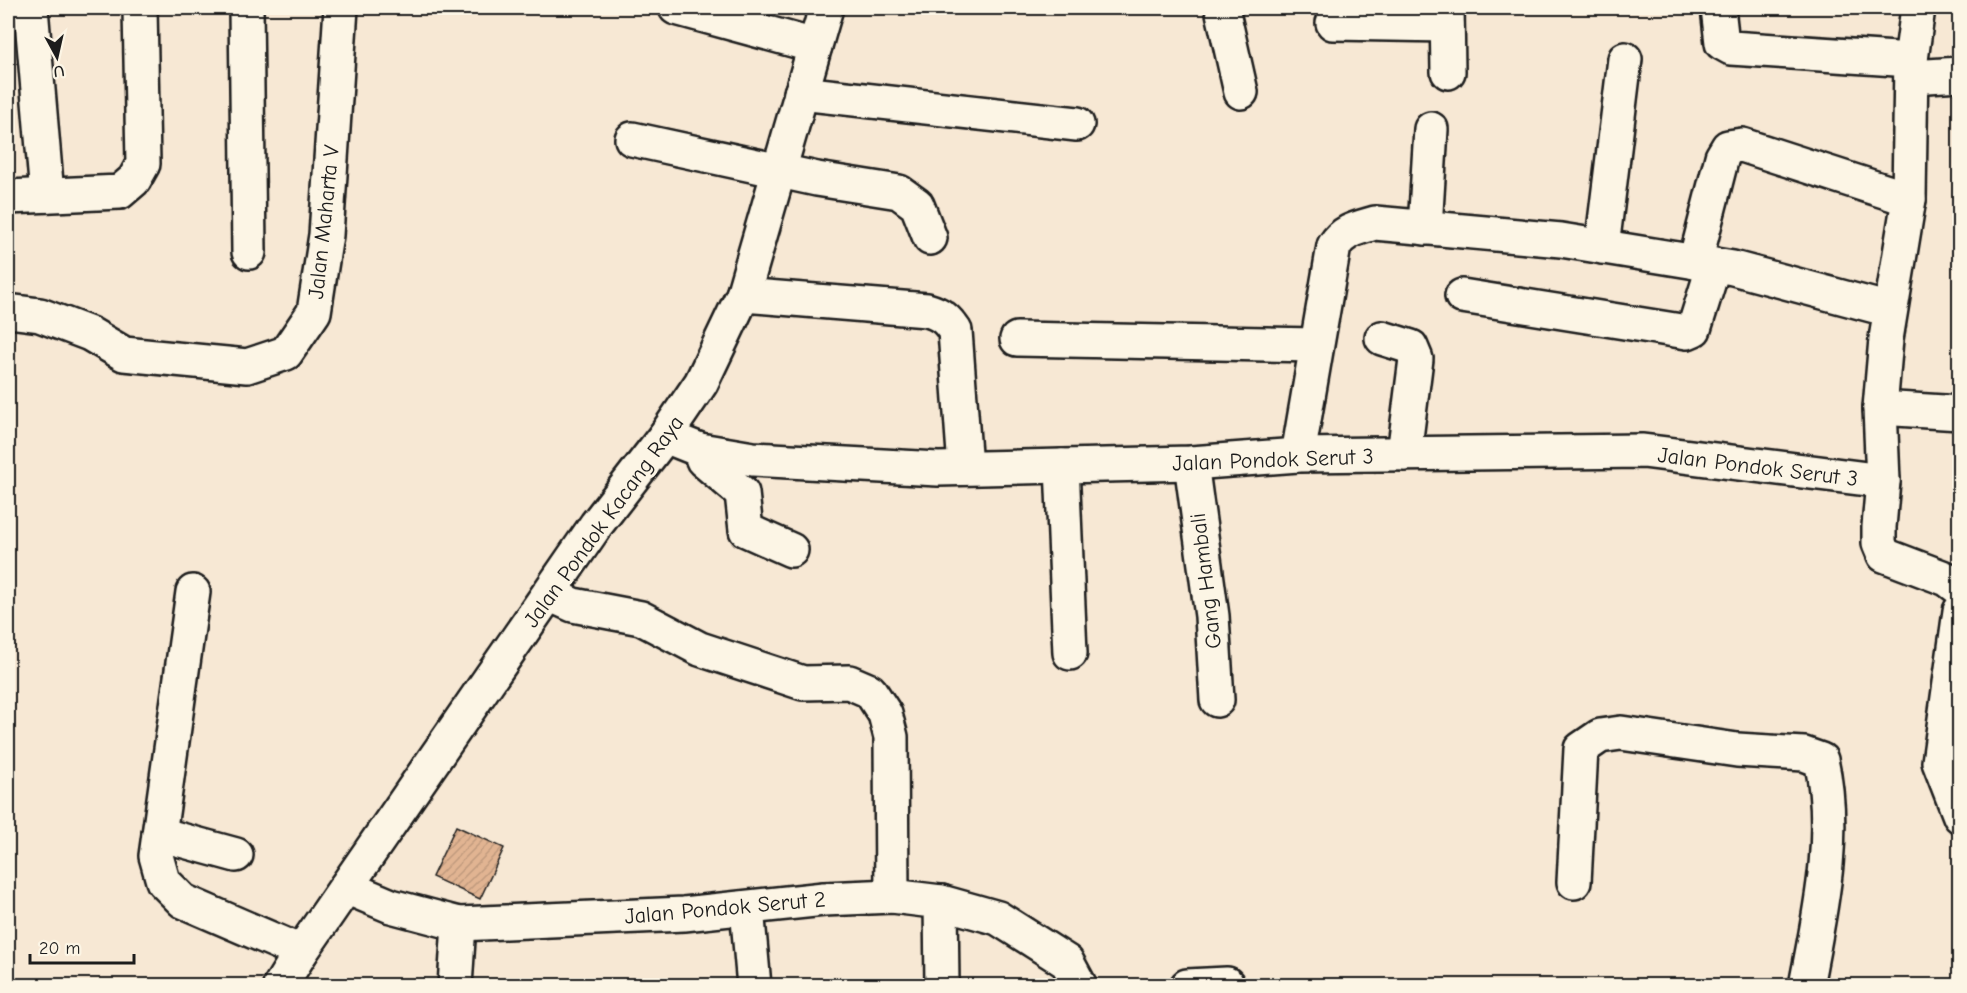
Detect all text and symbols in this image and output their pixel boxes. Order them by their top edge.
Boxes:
north arrow [27,27,87,87]
text: U [52,61,66,81]
street label: Jalan Maharta V [303,144,345,300]
street label: Jalan Pondok Kacang Raya [518,411,689,633]
street label: Jalan Pondok Serut 3 [1656,442,1859,492]
street label: Jalan Pondok Serut 3 [1172,443,1374,477]
street label: Gang Hambali [1185,511,1227,650]
street label: Jalan Pondok Serut 2 [623,886,827,930]
scale bar [30,927,134,965]
text: 20 m [39,938,80,959]

